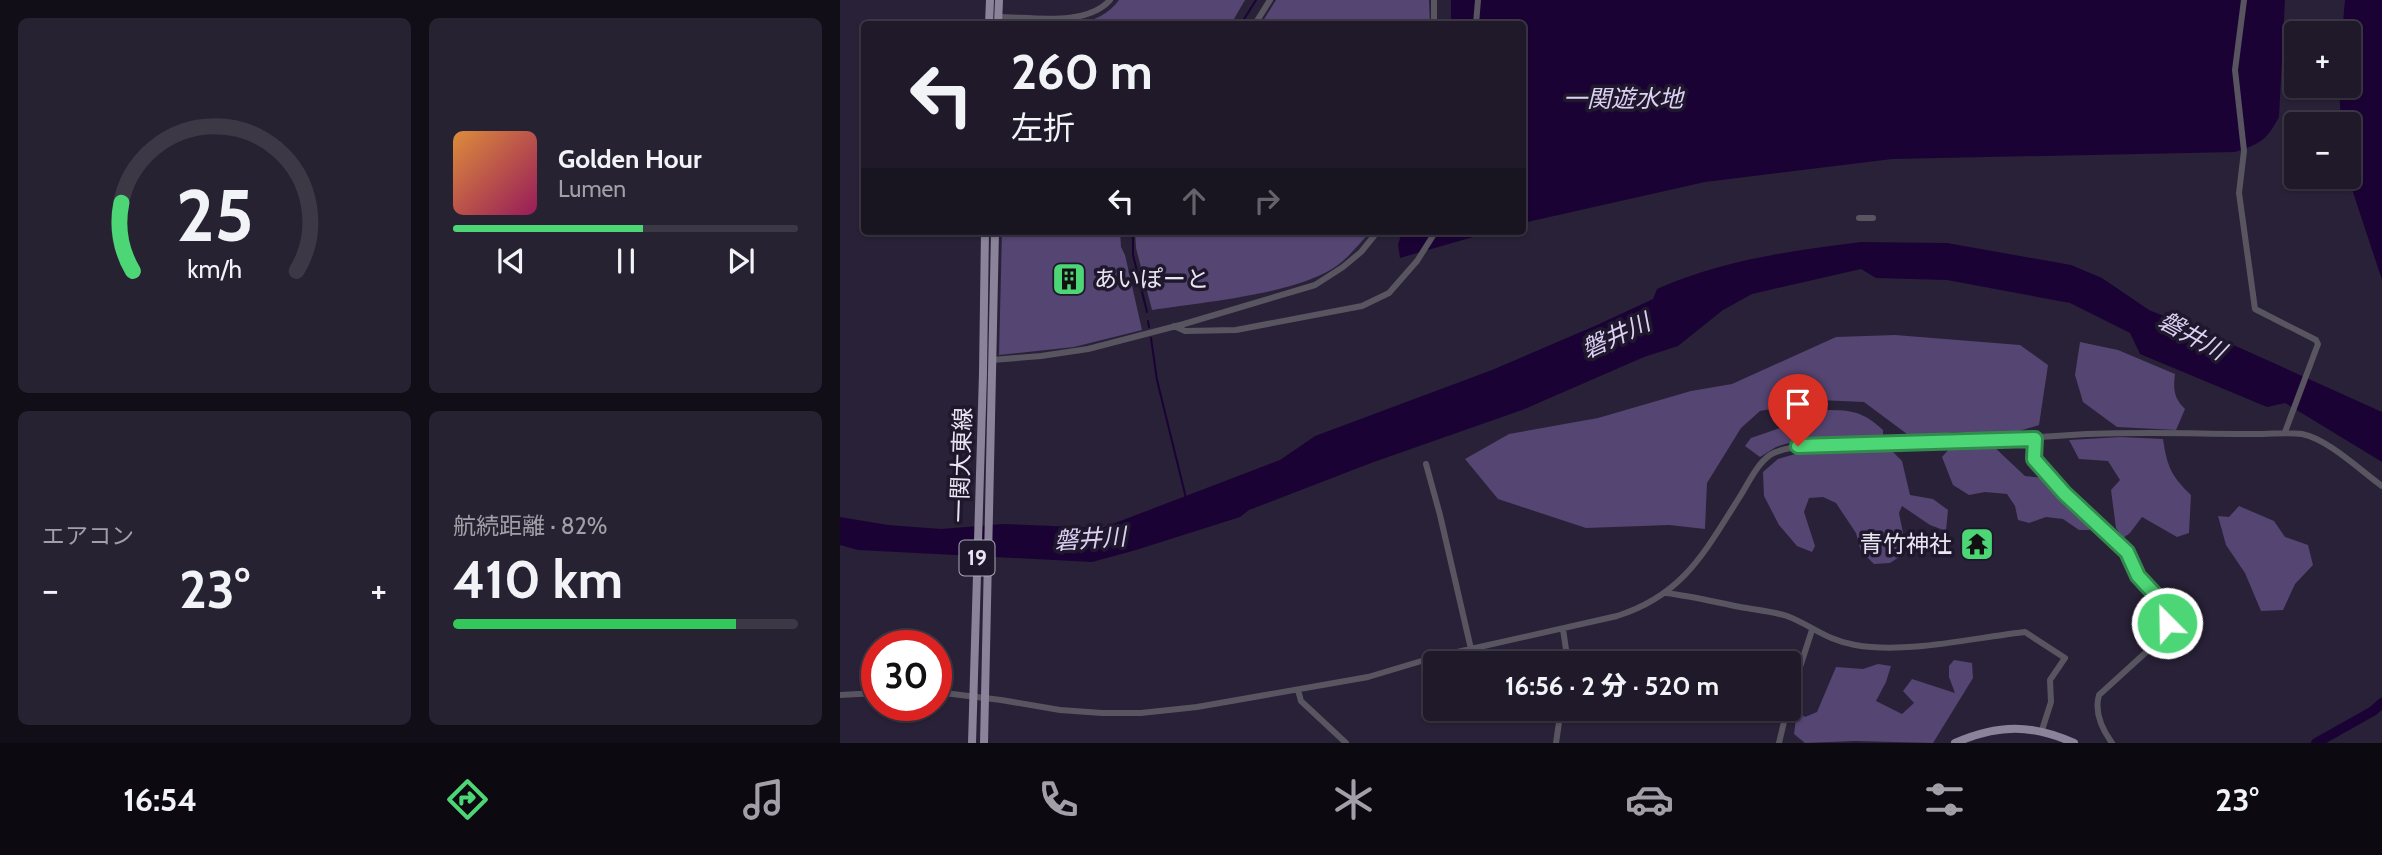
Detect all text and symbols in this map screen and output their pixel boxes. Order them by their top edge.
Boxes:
map controls [2284,21,2361,189]
button: + [2284,21,2361,98]
text: 260 m [1011,42,1153,101]
icon: left [896,49,987,140]
water label: 一関遊水地 [1563,84,1686,113]
text: 左折 [1011,108,1075,147]
button: − [2284,112,2361,189]
text: Golden Hour [558,143,701,175]
text: 25 [176,172,253,260]
text: Lumen [558,175,626,203]
icon: left [1102,182,1140,220]
icon: ahead [1175,182,1213,220]
icon: right [1248,182,1286,220]
icon: previous [492,242,530,280]
icon: pause [607,242,645,280]
icon: next [722,242,760,280]
text: km/h [187,254,242,284]
building icon: あいぽーと [1050,260,1088,298]
place label: あいぽーと [1094,265,1209,293]
water label: 磐井川 [2154,305,2233,367]
water label: 磐井川 [1577,306,1657,364]
pin [1768,374,1828,446]
icon: arrive [1779,385,1817,423]
street label: 一関大東線 [945,407,977,523]
text: 航続距離 · 82% [453,512,608,540]
water label: 磐井川 [1053,521,1130,555]
text: エアコン [42,522,134,550]
temple icon: 青竹神社 [1958,525,1996,563]
place label: 青竹神社 [1860,530,1952,558]
road number: 19 [960,540,994,576]
text: 410 km [453,548,623,611]
text: 23° [179,558,250,621]
text: − [42,566,59,613]
text: + [370,566,387,613]
position arrow [2130,586,2204,660]
speed limit sign: 30 [861,630,952,721]
text: 16:56 · 2 分 · 520 m [1505,670,1719,702]
icon: directions [443,775,492,824]
icon: music [739,775,788,824]
icon: phone [1034,775,1083,824]
icon: climate [1329,775,1378,824]
icon: car [1625,775,1674,824]
icon: filters [1920,775,1969,824]
text: 16:54 [123,780,197,819]
text: 23° [2215,780,2259,819]

